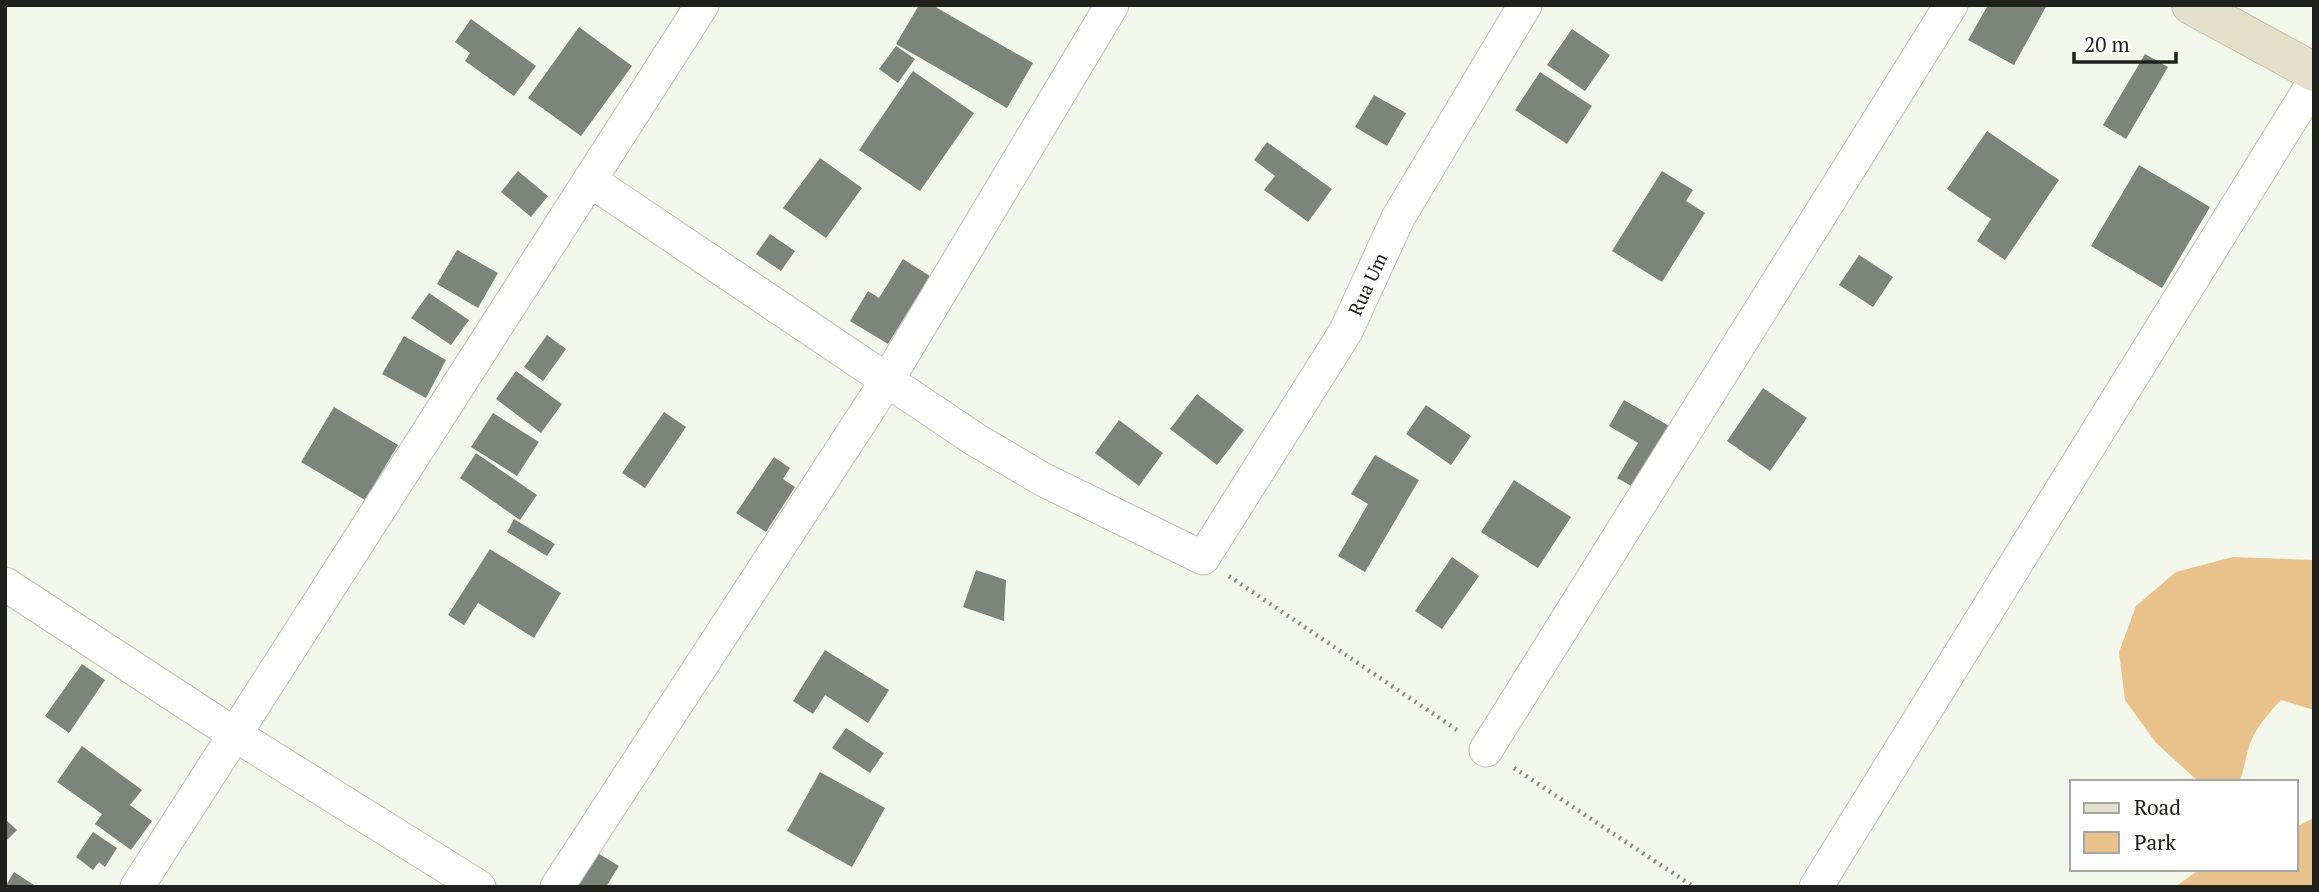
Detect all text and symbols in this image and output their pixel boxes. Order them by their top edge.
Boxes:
scale bar [2074,21,2176,65]
text: 20 m [2084,30,2130,58]
street label: Rua Um [1342,248,1393,319]
legend [2070,780,2298,871]
text: Road [2134,793,2181,821]
text: Park [2134,828,2176,856]

